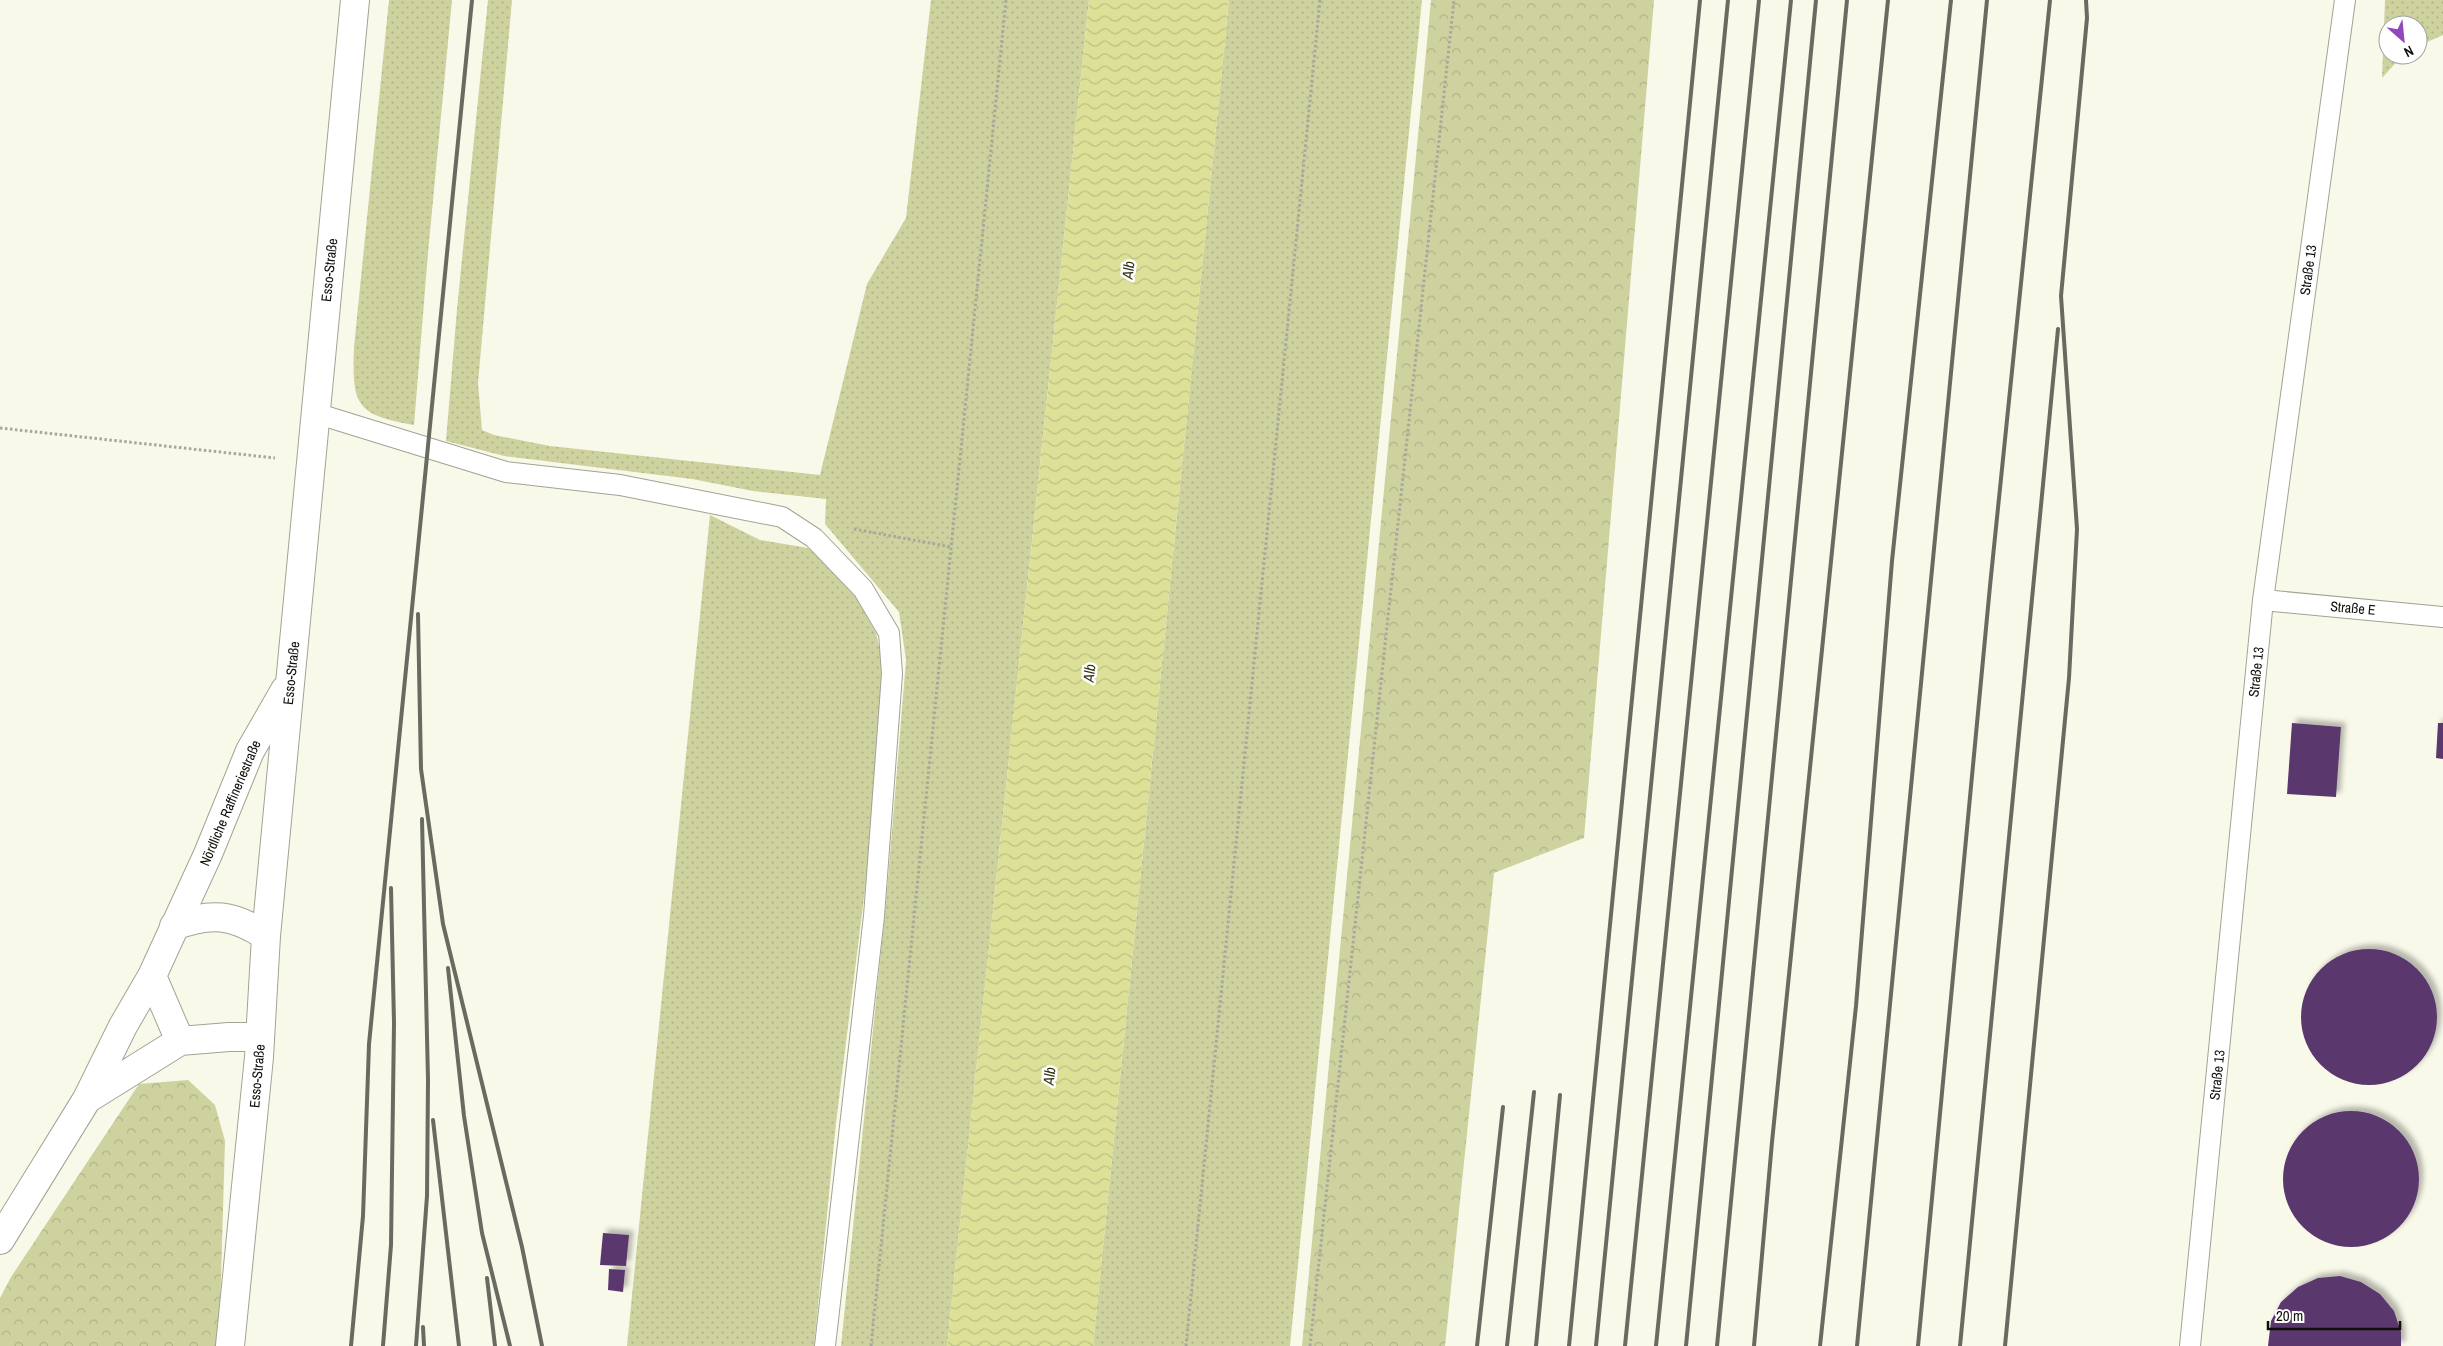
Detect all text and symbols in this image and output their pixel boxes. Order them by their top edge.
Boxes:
north arrow [2378,15,2428,65]
text: N [2401,42,2417,61]
street label: Esso-Straße [317,237,341,303]
street label: Straße 13 [2296,244,2320,296]
water label: Alb [1117,260,1139,281]
street label: Straße E [2330,597,2376,619]
street label: Esso-Straße [279,640,303,706]
street label: Straße 13 [2244,646,2268,698]
water label: Alb [1078,663,1100,684]
street label: Nördliche Raffineriestraße [195,737,265,869]
street label: Esso-Straße [245,1043,269,1109]
street label: Straße 13 [2205,1049,2229,1101]
water label: Alb [1038,1066,1060,1087]
scale bar [2268,1298,2400,1330]
text: 20 m [2276,1305,2303,1326]

